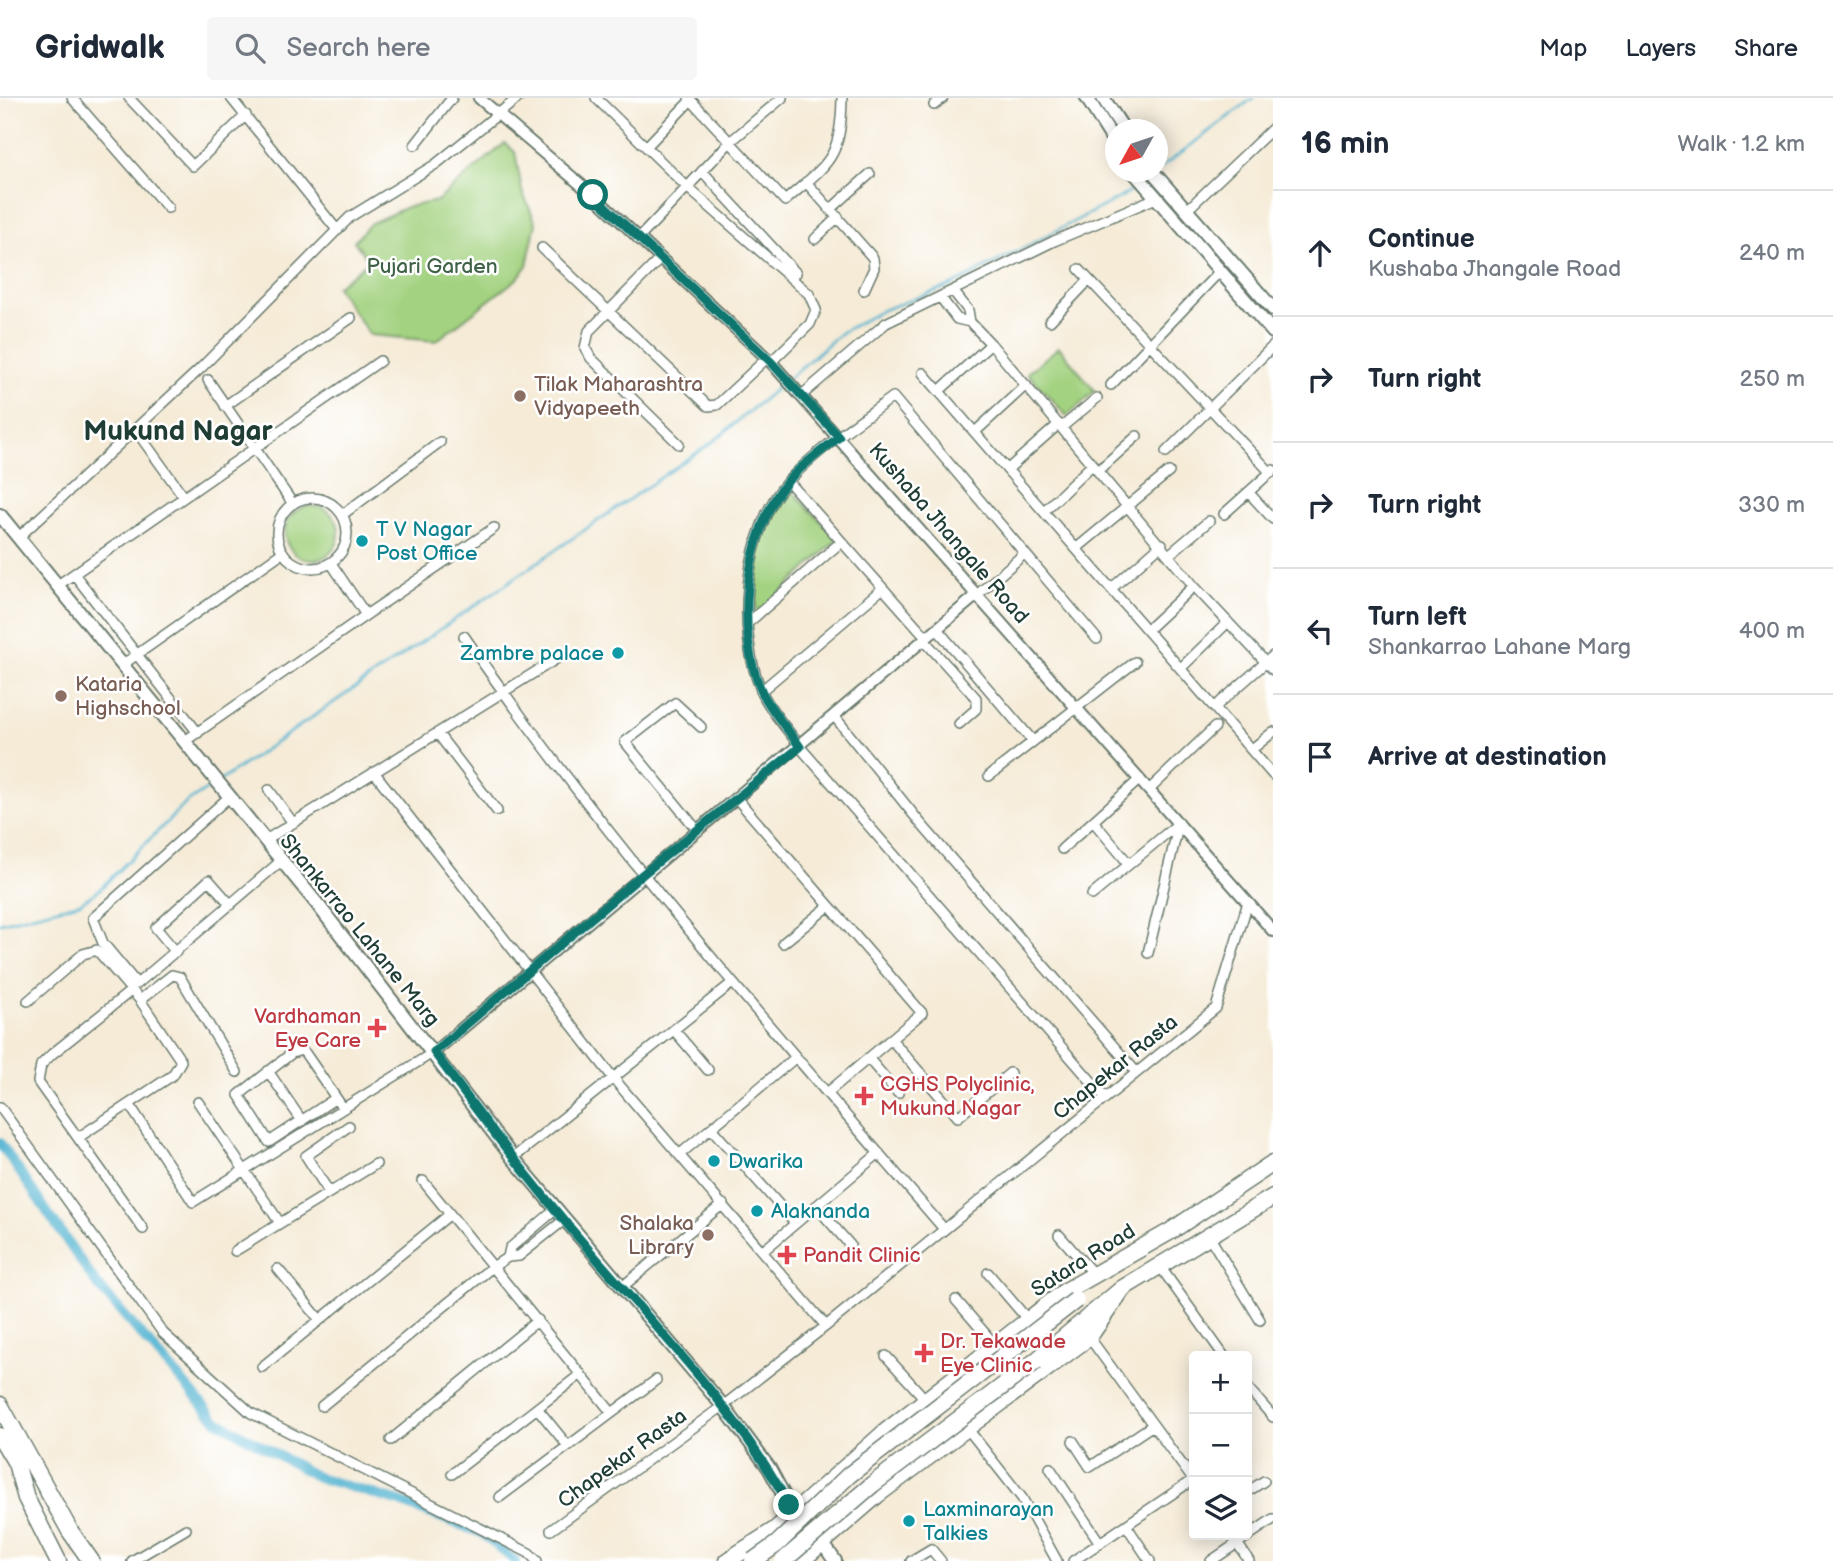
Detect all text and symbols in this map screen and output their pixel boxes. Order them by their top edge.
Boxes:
search box [207,17,697,80]
text: Gridwalk [35,28,165,68]
icon: search [231,29,269,67]
text: Search here [287,33,431,64]
text: Map [1539,34,1587,63]
text: Layers [1625,34,1696,63]
text: Share [1734,34,1798,63]
north arrow [1105,119,1168,182]
text: 16 min [1301,126,1390,162]
text: Walk · 1.2 km [1677,130,1805,158]
route start [577,179,608,210]
text: Continue [1368,224,1475,255]
icon: ahead [1301,234,1339,272]
text: 240 m [1739,239,1805,267]
park label: Pujari Garden [366,254,498,279]
text: Kushaba Jhangale Road [1368,255,1621,283]
icon: right [1301,360,1339,398]
text: Turn right [1368,364,1481,395]
text: 250 m [1739,365,1805,393]
place label: Tilak Maharashtra Vidyapeeth [534,372,703,421]
marker: Tilak Maharashtra Vidyapeeth [512,388,528,404]
district label: Mukund Nagar [83,415,274,448]
street label: Kushaba Jhangale Road [863,438,1034,629]
icon: right [1301,486,1339,524]
text: Turn right [1368,490,1481,521]
text: 330 m [1738,491,1805,519]
place label: T V Nagar Post Office [376,517,477,566]
marker: T V Nagar Post Office [354,533,370,549]
text: Turn left [1368,602,1467,633]
icon: left [1301,612,1339,650]
text: 400 m [1739,617,1805,645]
text: Shankarrao Lahane Marg [1368,633,1631,661]
place label: Zambre palace [459,641,604,666]
marker: Zambre palace [610,645,626,661]
place label: Kataria Highschool [75,672,181,721]
marker: Kataria Highschool [53,688,69,704]
icon: arrive [1301,738,1339,776]
text: Arrive at destination [1368,742,1607,773]
street label: Shankarrao Lahane Marg [274,829,445,1032]
place label: Vardhaman Eye Care [254,1004,361,1053]
street label: Chapekar Rasta [1048,1010,1183,1125]
marker: Vardhaman Eye Care [367,1018,387,1038]
place label: CGHS Polyclinic, Mukund Nagar [880,1072,1035,1121]
marker: CGHS Polyclinic, Mukund Nagar [854,1086,874,1106]
place label: Dwarika [728,1149,803,1174]
marker: Dwarika [706,1153,722,1169]
place label: Alaknanda [771,1199,870,1224]
marker: Alaknanda [749,1203,765,1219]
place label: Shalaka Library [620,1211,695,1260]
street label: Satara Road [1027,1219,1140,1302]
marker: Shalaka Library [700,1227,716,1243]
place label: Pandit Clinic [803,1243,921,1268]
marker: Pandit Clinic [777,1245,797,1265]
place label: Dr. Tekawade Eye Clinic [940,1329,1066,1378]
marker: Dr. Tekawade Eye Clinic [914,1343,934,1363]
map controls [1189,1351,1252,1540]
button: + [1189,1351,1252,1414]
street label: Chapekar Rasta [553,1403,692,1514]
button: − [1189,1414,1252,1477]
button: layers [1189,1477,1252,1540]
route end [773,1489,804,1520]
place label: Laxminarayan Talkies [923,1497,1054,1546]
marker: Laxminarayan Talkies [901,1513,917,1529]

